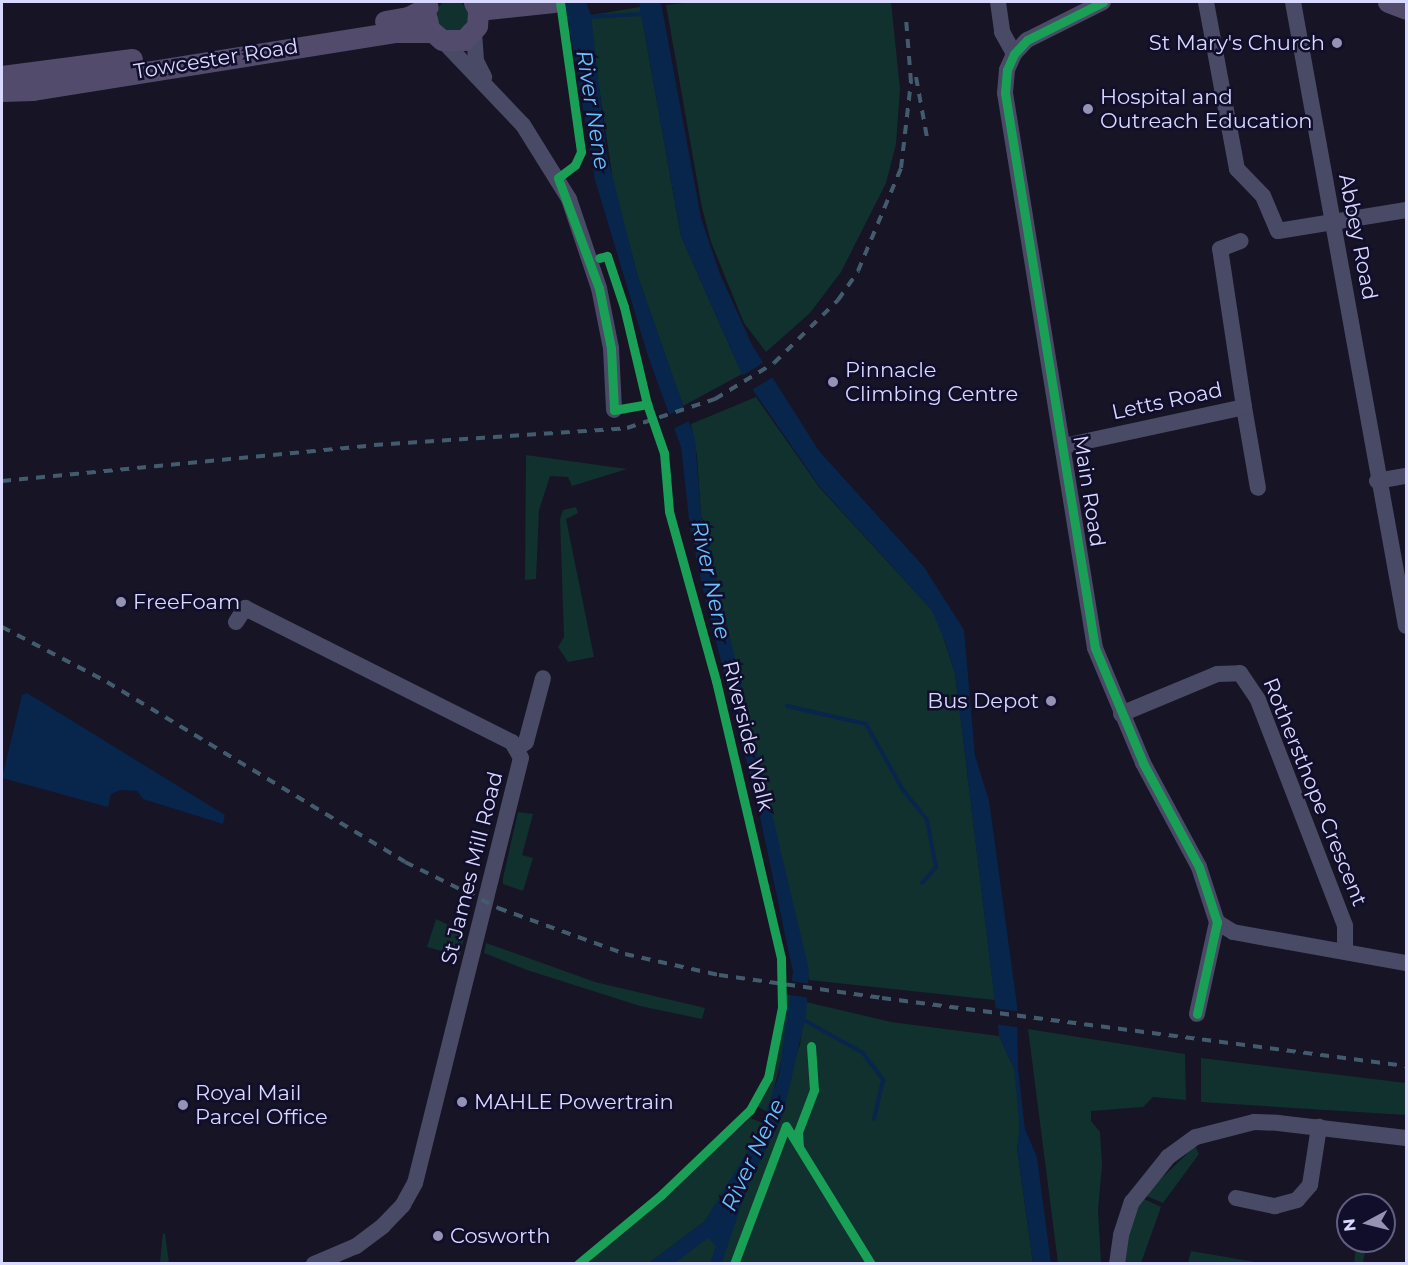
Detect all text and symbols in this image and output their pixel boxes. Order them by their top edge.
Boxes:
place label: St Mary's Church [1149,30,1325,56]
street label: Towcester Road [132,34,300,84]
marker: St Mary's Church [1330,36,1344,50]
water label: River Nene [571,48,615,172]
place label: Hospital and Outreach Education [1100,84,1313,134]
marker: Hospital and Outreach Education [1081,102,1095,116]
street label: Abbey Road [1333,172,1383,302]
place label: Pinnacle Climbing Centre [845,357,1018,407]
marker: Pinnacle Climbing Centre [826,375,840,389]
street label: Letts Road [1109,377,1225,425]
street label: Main Road [1068,433,1110,549]
water label: River Nene [686,518,736,642]
place label: FreeFoam [133,589,240,615]
marker: FreeFoam [114,595,128,609]
street label: Riverside Walk [717,658,779,814]
street label: Rothersthope Crescent [1258,674,1372,910]
place label: Bus Depot [927,688,1039,714]
marker: Bus Depot [1044,694,1058,708]
street label: St James Mill Road [436,769,508,967]
place label: Royal Mail Parcel Office [195,1080,328,1130]
place label: MAHLE Powertrain [474,1089,674,1115]
marker: MAHLE Powertrain [455,1095,469,1109]
water label: River Nene [716,1095,790,1215]
marker: Royal Mail Parcel Office [176,1098,190,1112]
north arrow [1336,1193,1396,1253]
text: N [1339,1217,1360,1233]
place label: Cosworth [450,1223,550,1249]
marker: Cosworth [431,1229,445,1243]

